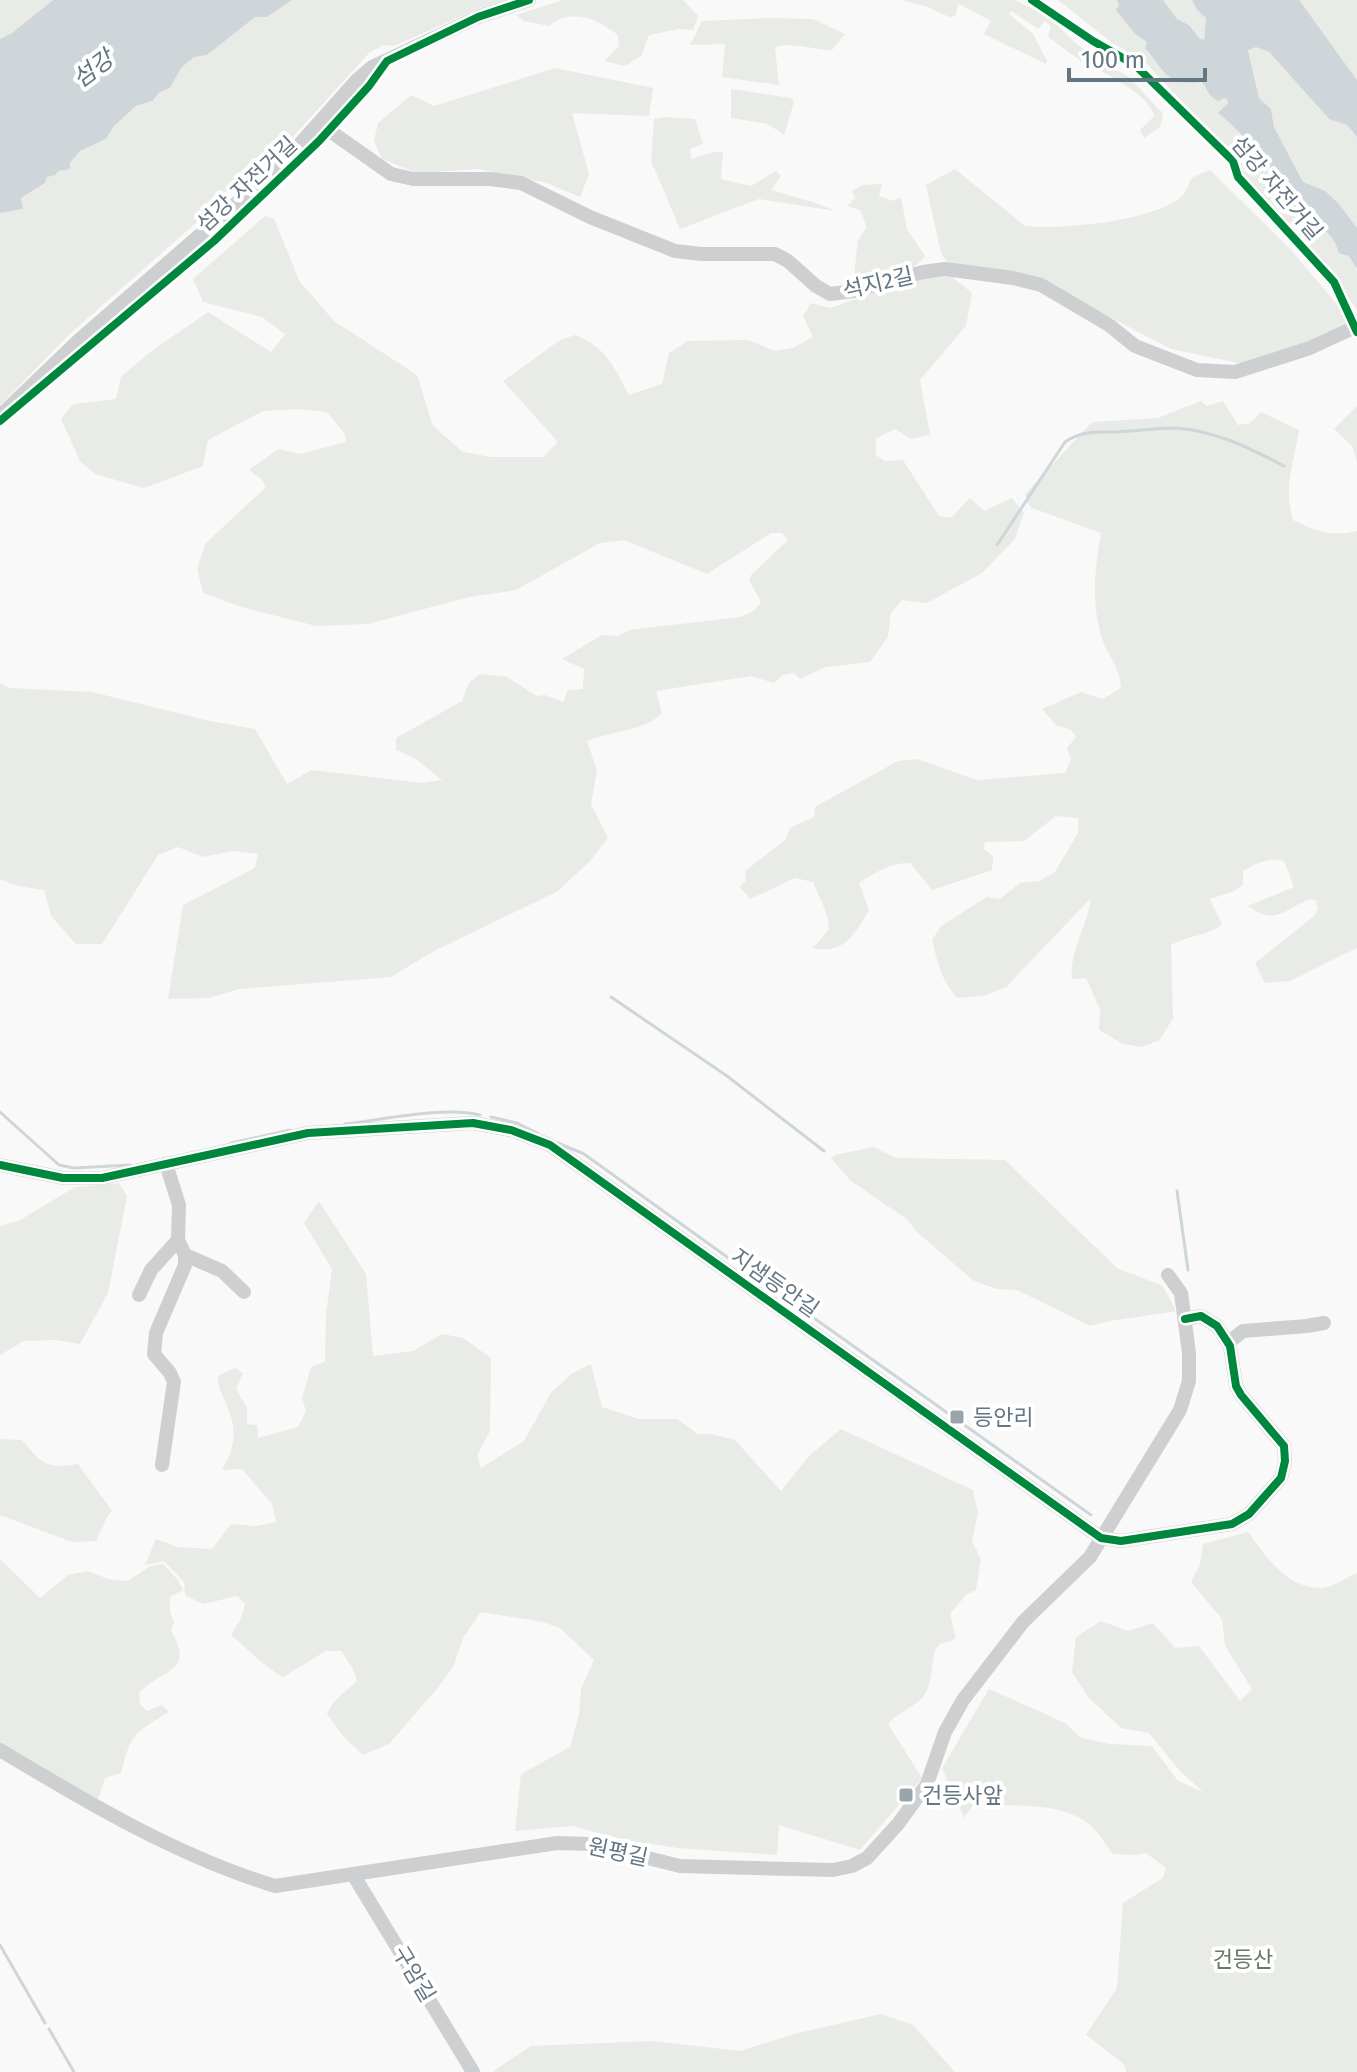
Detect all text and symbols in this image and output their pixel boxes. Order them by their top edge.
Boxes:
scale bar [1069,32,1205,82]
water label: 섬강 [67,43,121,93]
text: 100 m [1081,46,1145,74]
street label: 섬강 자전거길 [191,131,303,237]
street label: 섬강 자전거길 [1226,131,1328,245]
street label: 석지2길 [840,262,916,304]
street label: 지샘등안길 [726,1243,824,1323]
place label: 등안리 [973,1404,1034,1431]
marker: 등안리 [948,1408,966,1426]
place label: 건등사앞 [922,1782,1003,1809]
marker: 건등사앞 [897,1786,915,1804]
street label: 원평길 [585,1832,651,1872]
street label: 구암길 [387,1941,441,2007]
park label: 건등산 [1213,1946,1273,1973]

